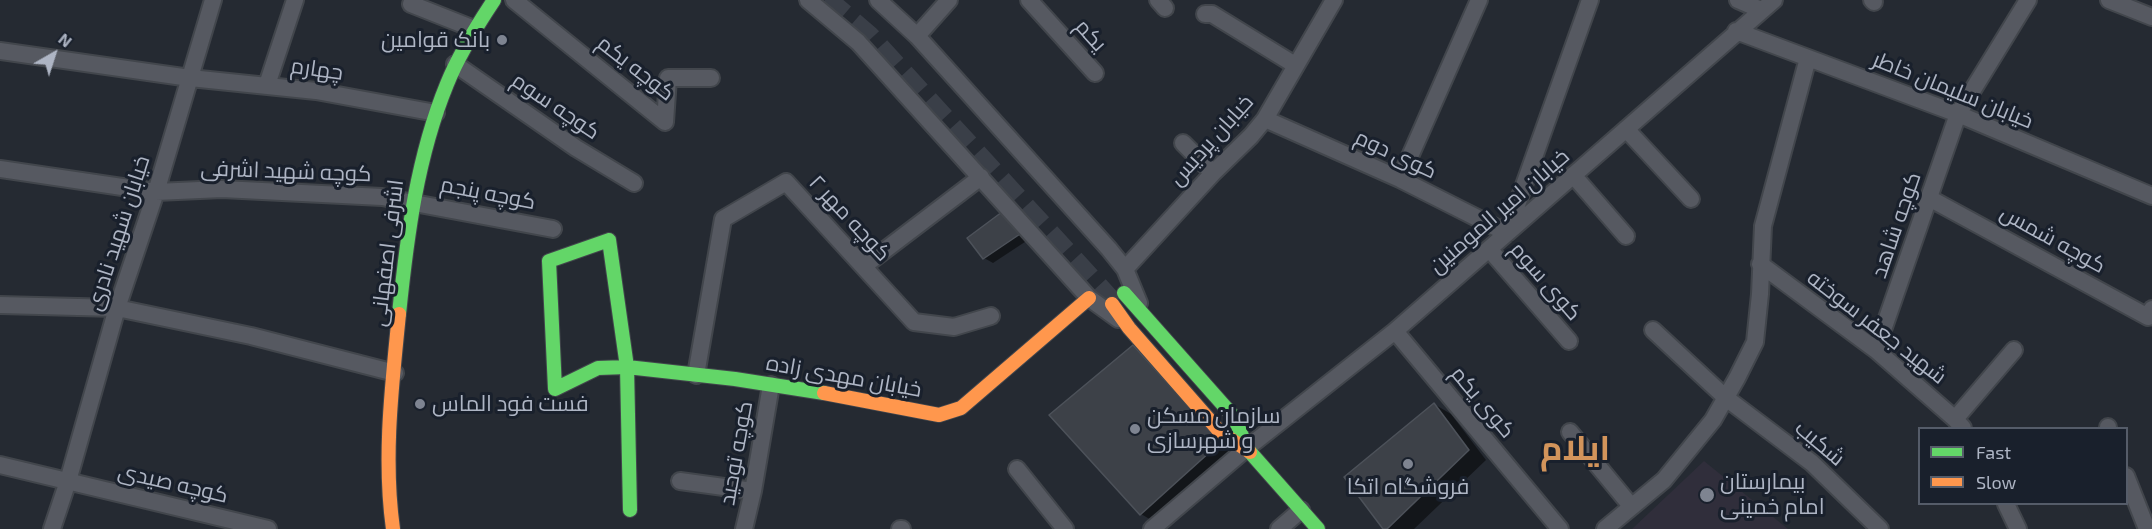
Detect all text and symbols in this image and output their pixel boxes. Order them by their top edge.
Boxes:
street label: یکم [1070,13,1112,57]
north arrow [24,24,84,84]
place label: بانک قوامین [381,27,490,53]
text: N [55,29,76,51]
street label: کوچه یکم [592,30,680,106]
marker: بانک قوامین [495,33,509,47]
street label: خیابان سلیمان خاطر [1869,46,2037,134]
street label: چهارم [289,52,345,86]
street label: کوچه سوم [507,67,605,145]
street label: خیابان پردیس [1163,89,1259,191]
street label: کوی دوم [1351,124,1441,184]
street label: خیابان امیر المومنین [1424,143,1574,279]
street label: خیابان شهید نادری [81,152,155,314]
street label: کوچه شهید اشرفی [200,155,372,187]
street label: کوچه مهر ۲ [804,169,896,267]
street label: کوچه شاهد [1866,169,1926,281]
street label: کوچه پنجم [438,171,538,215]
street label: اشرفی اصفهانی [365,178,409,328]
street label: کوچه شمس [1996,199,2110,279]
street label: کوی سوم [1505,236,1587,326]
street label: شهید جعفر سوخته [1802,264,1952,390]
street label: خیابان مهدی زاده [764,349,924,403]
street label: کوی یکم [1445,361,1521,443]
place label: فست فود الماس [432,391,589,417]
marker: فست فود الماس [413,397,427,411]
street label: کوچه توحید [714,399,758,507]
place label: سازمان مسکن و شهرسازی [1147,403,1281,454]
street label: شکیب [1790,415,1850,471]
marker: سازمان مسکن و شهرسازی [1128,422,1142,436]
legend [1918,427,2128,505]
district label: ایلام [1540,429,1610,469]
text: Fast [1976,441,2011,463]
marker: فروشگاه اتکا [1401,457,1415,471]
street label: کوچه صیدی [115,458,231,508]
place label: بیمارستان امام خمینی [1720,469,1825,520]
text: Slow [1976,471,2016,493]
place label: فروشگاه اتکا [1347,474,1469,500]
marker: بیمارستان امام خمینی [1698,486,1716,504]

